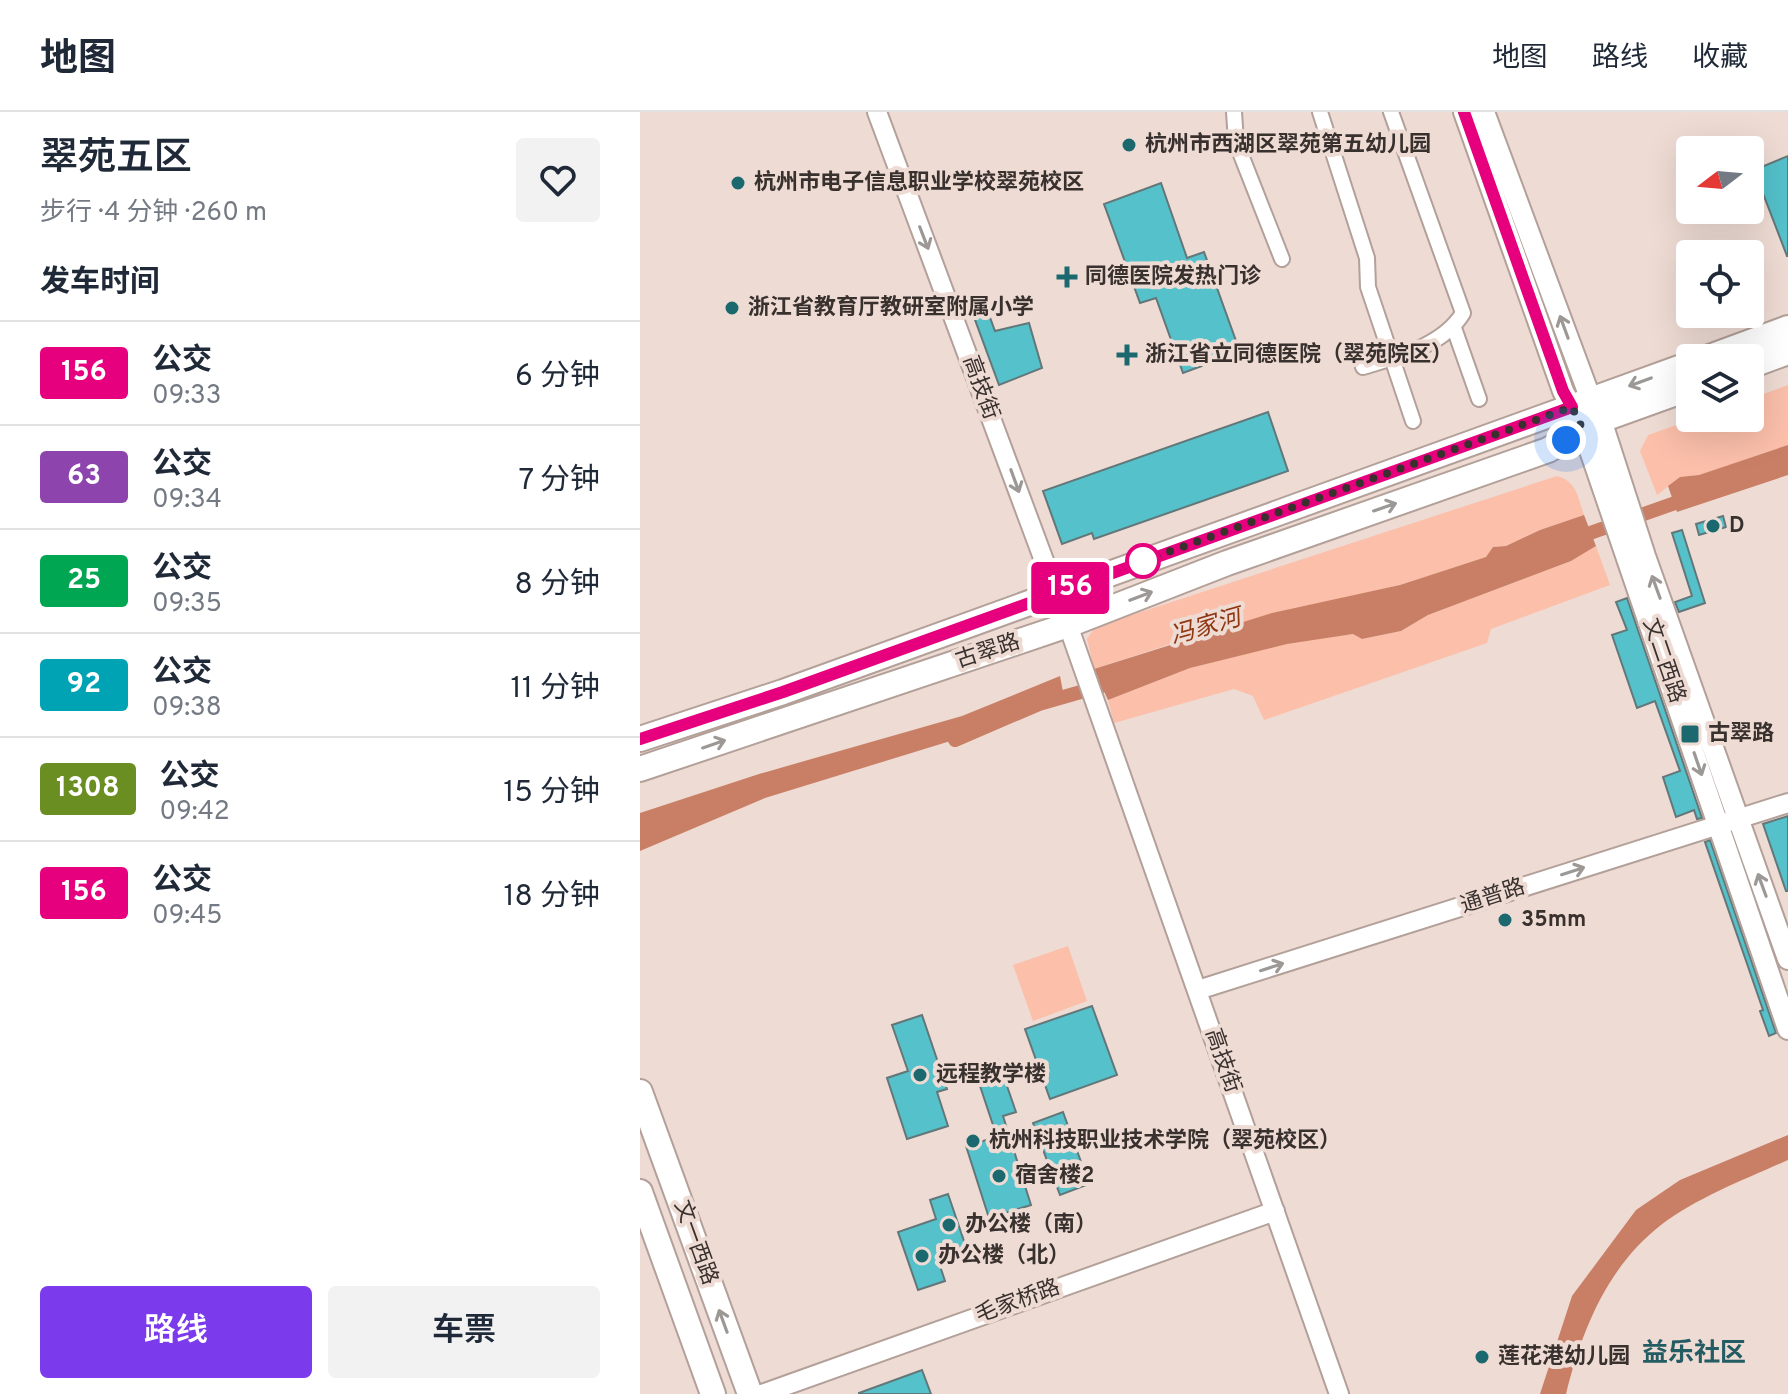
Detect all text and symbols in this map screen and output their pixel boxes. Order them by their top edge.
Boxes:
text: 地图 [40,36,116,85]
text: 地图 [1492,41,1548,77]
text: 路线 [1592,41,1648,77]
text: 收藏 [1692,41,1748,77]
place label: 杭州市西湖区翠苑第五幼儿园 [1145,132,1431,159]
text: 翠苑五区 [40,135,192,184]
marker: 杭州市西湖区翠苑第五幼儿园 [1120,136,1138,154]
north arrow [1676,136,1764,224]
map controls [1676,136,1764,432]
button: heart [516,138,600,222]
place label: 杭州市电子信息职业学校翠苑校区 [754,169,1084,197]
marker: 杭州市电子信息职业学校翠苑校区 [729,174,747,192]
text: 步行 · 4 分钟 · 260 m [40,197,267,230]
one-way arrow [918,225,932,249]
button: locate [1676,240,1764,328]
place label: 同德医院发热门诊 [1085,264,1262,291]
text: 发车时间 [40,265,160,302]
marker: 同德医院发热门诊 [1056,266,1078,288]
place label: 浙江省教育厅教研室附属小学 [748,294,1034,322]
marker: 浙江省教育厅教研室附属小学 [723,299,741,317]
one-way arrow [1555,315,1570,340]
place label: 浙江省立同德医院（翠苑院区） [1145,342,1453,369]
text: 公交 [152,343,212,380]
marker: 浙江省立同德医院（翠苑院区） [1116,344,1138,366]
button: layers [1676,344,1764,432]
street label: 高技街 [956,352,1004,424]
text: 156 [61,355,107,391]
text: 6 分钟 [515,359,600,396]
one-way arrow [1628,376,1653,390]
text: 09:33 [152,380,221,413]
your location [1546,420,1586,460]
text: 公交 [152,447,212,484]
text: 63 [67,459,101,495]
text: 7 分钟 [518,463,600,500]
one-way arrow [1009,468,1023,493]
text: 09:34 [152,484,222,517]
one-way arrow [1373,499,1398,514]
place label: D [1729,513,1745,540]
marker: D [1704,517,1722,535]
unlabelled marker [1126,544,1160,578]
text: 公交 [152,551,212,588]
line badge: 156 [1024,562,1116,614]
text: 25 [67,563,101,599]
text: 8 分钟 [515,567,600,604]
text: 156 [1047,570,1093,606]
one-way arrow [1648,575,1663,600]
text: 09:35 [152,588,222,621]
one-way arrow [1128,588,1153,603]
water label: 冯家河 [1167,603,1249,652]
street label: 文二西路 [1636,615,1690,707]
street label: 古翠路 [952,629,1024,675]
text: 公交 [152,655,212,692]
text: 92 [67,667,101,703]
text: 11 分钟 [511,671,600,708]
text: 09:38 [152,692,222,725]
place label: 古翠路 [1708,721,1774,748]
marker: 古翠路 [1679,723,1701,745]
one-way arrow [701,735,726,750]
one-way arrow [1692,752,1707,777]
text: 公交 [160,759,220,796]
text: 1308 [56,771,120,807]
text: 15 分钟 [503,775,600,812]
text: 09:42 [160,796,230,829]
text: 公交 [152,863,212,900]
one-way arrow [1561,863,1586,878]
one-way arrow [1754,873,1768,898]
street label: 通普路 [1457,874,1529,920]
text: 156 [61,875,107,911]
text: 18 分钟 [503,879,600,916]
text: 09:45 [152,900,222,933]
place label: 35mm [1521,907,1586,934]
marker: 35mm [1496,911,1514,929]
one-way arrow [1259,958,1284,973]
street label: 高技街 [1198,1025,1246,1097]
place label: 远程教学楼 [936,1062,1046,1089]
marker: 远程教学楼 [911,1066,929,1084]
place label: 杭州科技职业技术学院（翠苑校区） [989,1128,1341,1155]
marker: 杭州科技职业技术学院（翠苑校区） [964,1132,982,1150]
place label: 宿舍楼2 [1015,1162,1094,1190]
marker: 宿舍楼2 [990,1167,1008,1185]
street label: 文一西路 [667,1197,723,1289]
place label: 办公楼（南） [965,1212,1097,1239]
marker: 办公楼（南） [940,1216,958,1234]
place label: 办公楼（北） [938,1243,1070,1270]
marker: 办公楼（北） [913,1247,931,1265]
street label: 毛家桥路 [972,1274,1064,1330]
button: 路线 [40,1286,312,1378]
button: 车票 [328,1286,600,1378]
one-way arrow [715,1309,729,1334]
district label: 益乐社区 [1642,1338,1746,1371]
place label: 莲花港幼儿园 [1498,1344,1630,1371]
marker: 莲花港幼儿园 [1473,1348,1491,1366]

